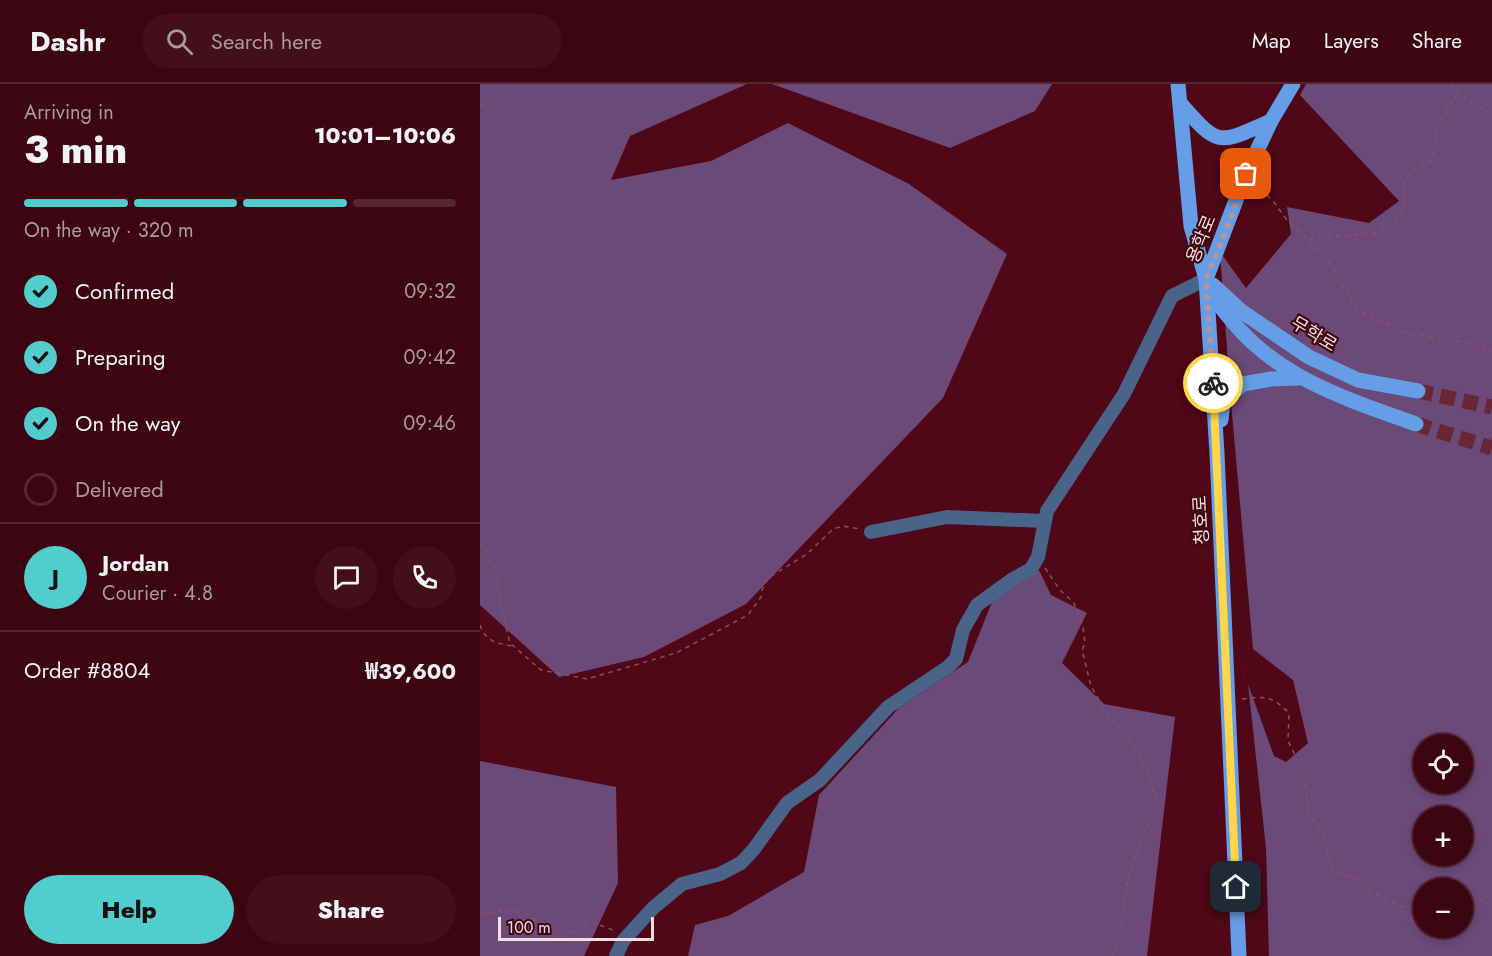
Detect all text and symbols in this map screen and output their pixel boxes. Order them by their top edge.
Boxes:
search box [142,14,562,68]
text: Dashr [30,21,106,62]
icon: search [163,25,196,58]
text: Search here [211,25,322,57]
text: Map [1252,26,1291,56]
text: Layers [1324,26,1379,56]
text: Share [1412,26,1462,56]
text: Arriving in [24,98,114,127]
text: 10:01–10:06 [314,119,456,151]
text: 3 min [24,121,127,178]
pin [1220,148,1271,199]
icon: bag [1229,157,1262,190]
street label: 용학로 [1180,211,1222,267]
text: On the way · 320 m [24,216,194,245]
icon: check [24,275,57,308]
text: Confirmed [75,275,174,307]
text: 09:32 [404,277,456,306]
street label: 무학로 [1286,310,1342,358]
icon: check [24,341,57,374]
text: Preparing [75,341,166,373]
text: 09:42 [403,343,456,372]
courier [1183,353,1243,413]
icon: bike [1197,367,1230,400]
icon: check [24,407,57,440]
text: On the way [75,407,180,439]
text: 09:46 [403,409,456,438]
text: Delivered [75,473,164,505]
street label: 청호로 [1187,495,1215,545]
button: chat [315,546,378,609]
button: phone [393,546,456,609]
text: Jordan [102,547,169,579]
text: J [52,561,59,593]
text: Courier · 4.8 [102,579,213,608]
text: Order #8804 [24,654,150,686]
text: ₩39,600 [365,655,456,687]
map controls [1413,734,1473,938]
button: locate [1413,734,1473,794]
button: + [1413,806,1473,866]
pin [1210,861,1261,912]
icon: home [1219,870,1252,903]
button: Help [24,875,234,944]
button: Share [246,875,456,944]
button: − [1413,878,1473,938]
scale bar [498,914,654,942]
text: 100 m [507,916,551,939]

